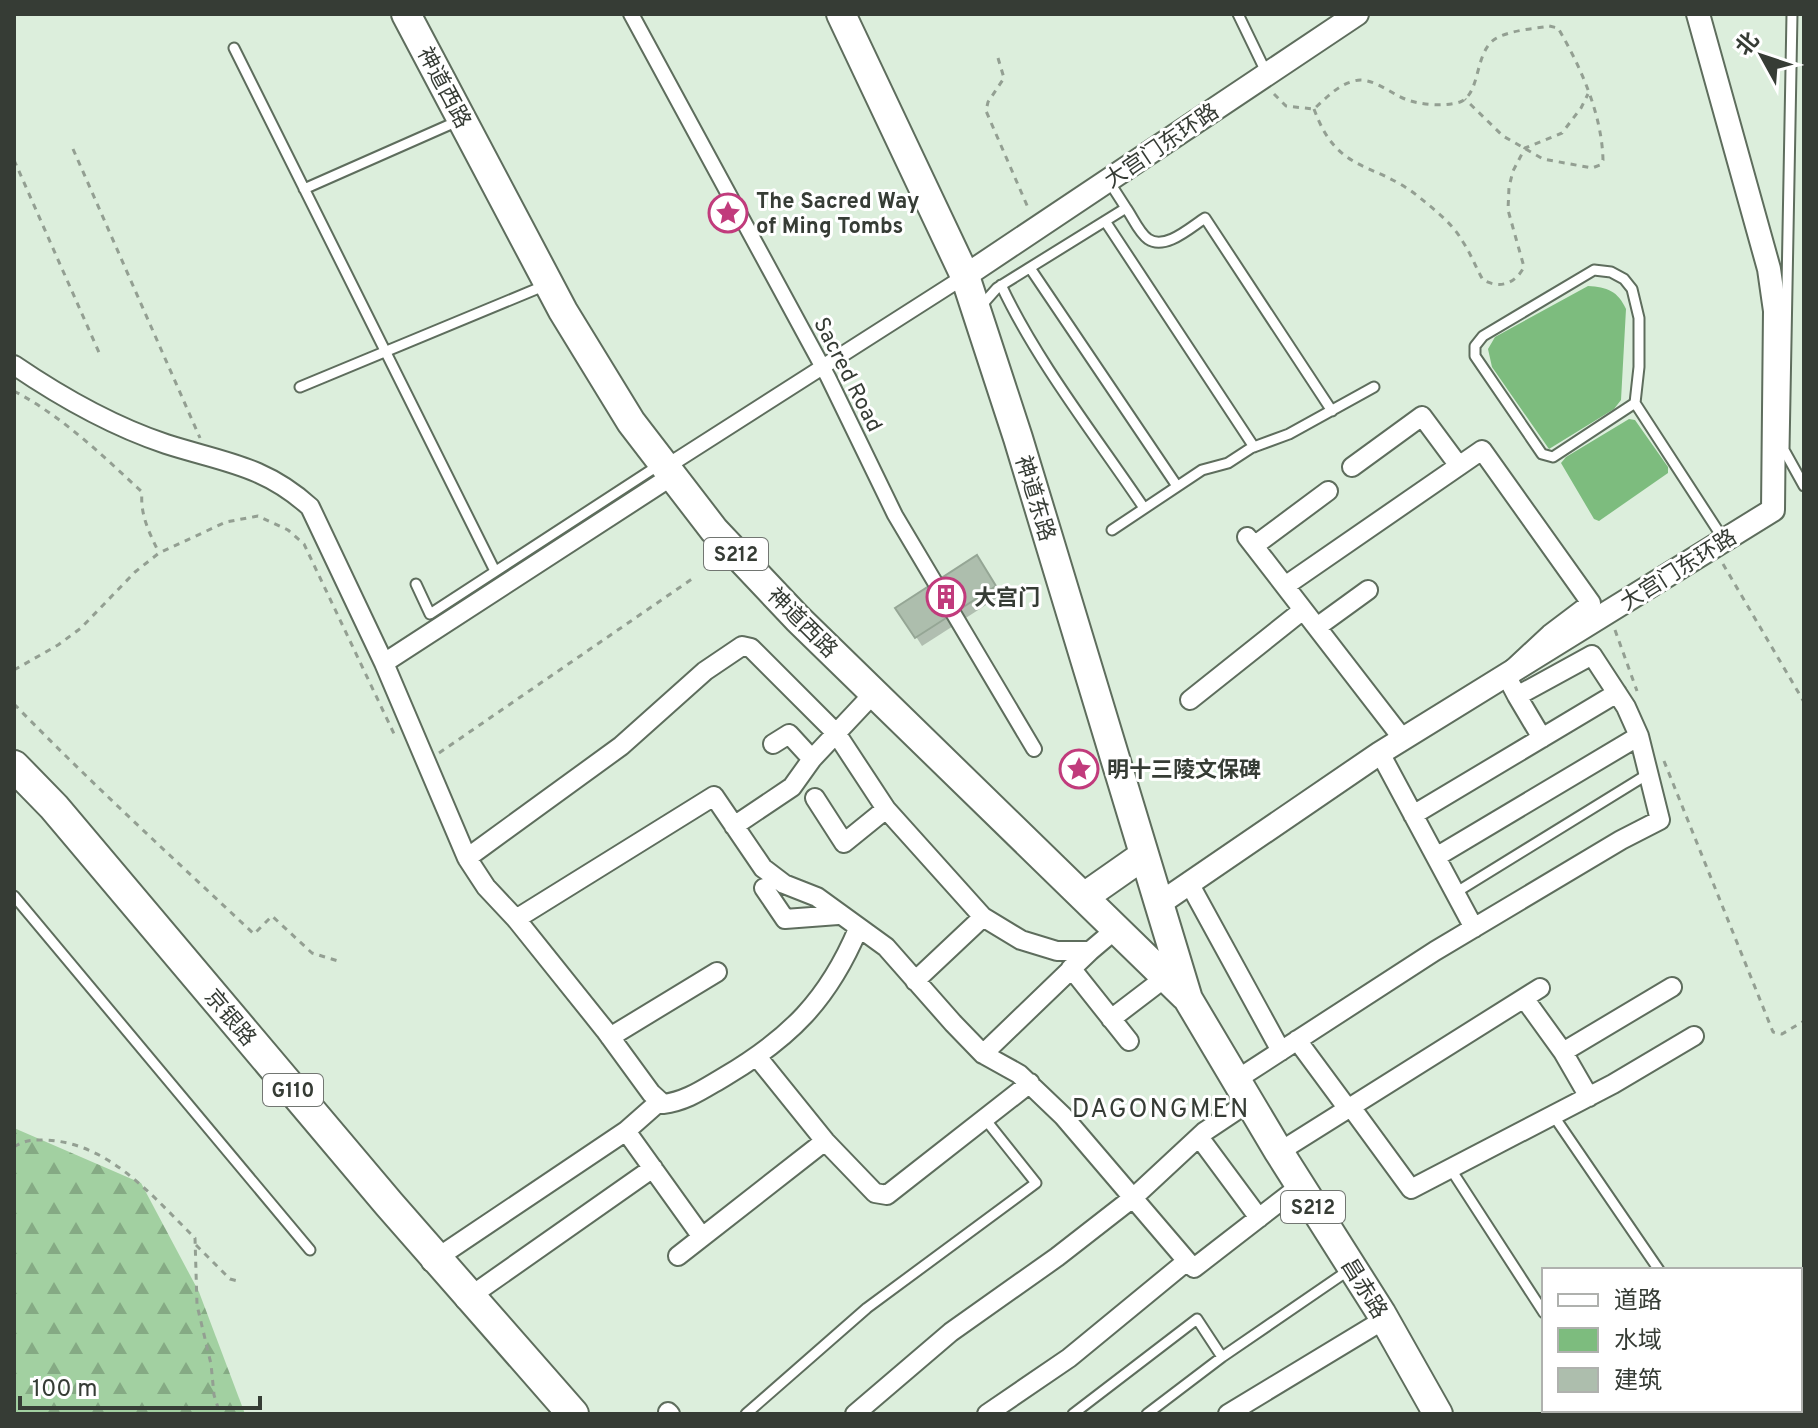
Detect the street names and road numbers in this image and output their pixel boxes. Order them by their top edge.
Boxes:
street label: 神道西路 [410,43,475,133]
street label: 大宫门东环路 [1100,99,1225,195]
street label: Sacred Road [806,313,887,437]
street label: 神道东路 [1008,453,1059,545]
street label: 大宫门东环路 [1616,525,1742,618]
road number: S212 [704,538,768,570]
street label: 神道西路 [761,583,842,664]
street label: 京银路 [198,985,261,1053]
road number: G110 [263,1074,323,1106]
road number: S212 [1281,1191,1345,1223]
street label: 昌赤路 [1334,1254,1392,1324]

